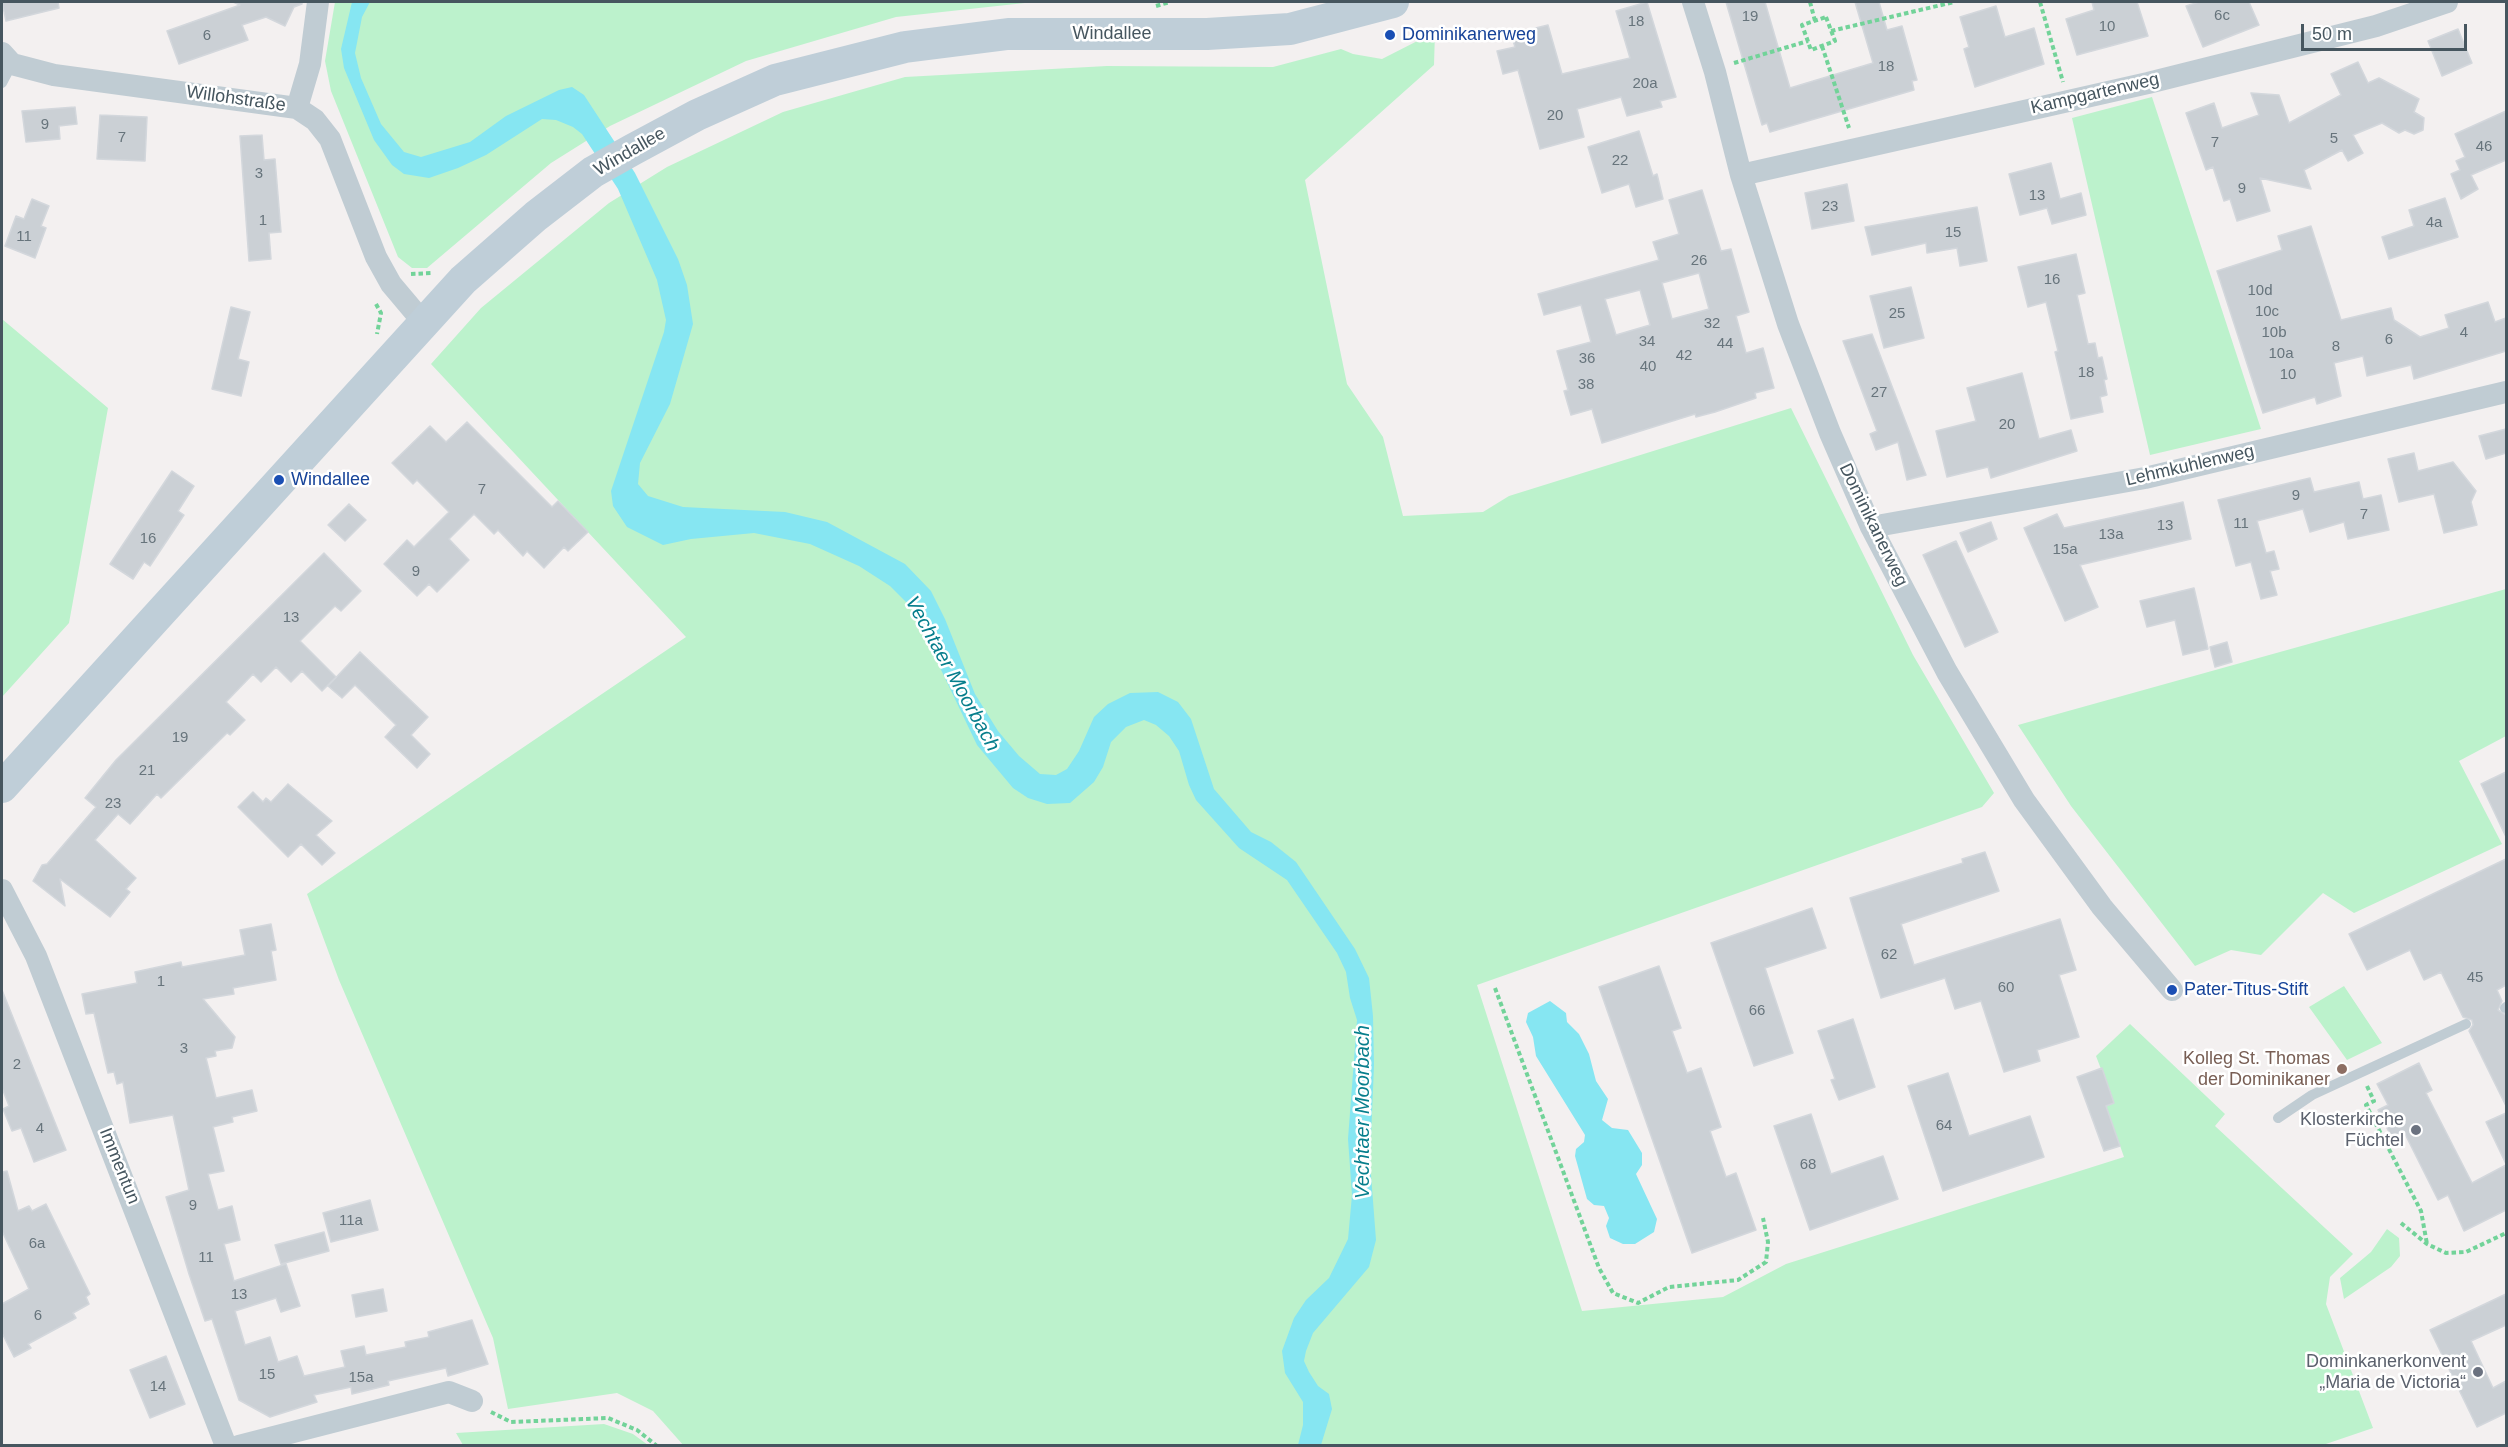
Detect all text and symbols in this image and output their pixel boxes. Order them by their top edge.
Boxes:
house number: 6c [2214,7,2230,25]
house number: 19 [1742,8,1758,26]
scale bar [2304,12,2470,50]
house number: 18 [1628,13,1644,31]
house number: 10 [2099,18,2115,36]
street label: Windallee [1072,23,1152,45]
place label: Dominikanerweg [1402,24,1536,46]
text: 50 m [2312,24,2352,44]
house number: 6 [203,27,211,45]
marker: Dominikanerweg [1383,28,1397,42]
house number: 18 [1878,58,1894,76]
street label: Kampgartenweg [2029,69,2161,119]
house number: 20a [1632,75,1658,93]
street label: Willohstraße [185,81,287,117]
house number: 20 [1547,107,1563,125]
house number: 9 [41,116,49,134]
street label: Windallee [590,123,670,181]
house number: 7 [118,129,126,147]
house number: 5 [2330,130,2338,148]
house number: 7 [2211,134,2219,152]
house number: 46 [2476,138,2492,156]
house number: 22 [1612,152,1628,170]
house number: 3 [255,165,263,183]
house number: 9 [2238,180,2246,198]
house number: 13 [2029,187,2045,205]
house number: 23 [1822,198,1838,216]
house number: 1 [259,212,267,230]
house number: 4a [2426,214,2442,232]
house number: 15 [1945,224,1961,242]
house number: 11 [16,228,32,246]
house number: 26 [1691,252,1707,270]
house number: 16 [2044,271,2060,289]
house number: 10d [2247,282,2273,300]
house number: 10c [2255,303,2279,321]
house number: 25 [1889,305,1905,323]
house number: 32 [1704,315,1720,333]
house number: 10b [2261,324,2287,342]
house number: 4 [2460,324,2468,342]
house number: 6 [2385,331,2393,349]
house number: 34 [1639,333,1655,351]
house number: 44 [1717,335,1733,353]
house number: 8 [2332,338,2340,356]
house number: 10a [2268,345,2294,363]
house number: 42 [1676,347,1692,365]
house number: 36 [1579,350,1595,368]
house number: 40 [1640,358,1656,376]
house number: 18 [2078,364,2094,382]
house number: 10 [2280,366,2296,384]
house number: 38 [1578,376,1594,394]
house number: 27 [1871,384,1887,402]
house number: 20 [1999,416,2015,434]
street label: Lehmkuhlenweg [2124,441,2256,491]
street label: Dominikanerweg [1834,460,1912,590]
place label: Windallee [291,469,370,491]
marker: Windallee [272,473,286,487]
house number: 7 [478,481,486,499]
house number: 9 [2292,487,2300,505]
house number: 7 [2360,506,2368,524]
house number: 11 [2233,515,2249,533]
house number: 13 [2157,517,2173,535]
house number: 13a [2098,526,2124,544]
house number: 16 [140,530,156,548]
house number: 15a [2052,541,2078,559]
house number: 9 [412,563,420,581]
water label: Vechtaer Moorbach [899,592,1005,756]
house number: 13 [283,609,299,627]
house number: 19 [172,729,188,747]
house number: 21 [139,762,155,780]
house number: 23 [105,795,121,813]
house number: 62 [1881,946,1897,964]
house number: 45 [2467,969,2483,987]
house number: 1 [157,973,165,991]
house number: 60 [1998,979,2014,997]
place label: Pater-Titus-Stift [2184,979,2308,1001]
marker: Pater-Titus-Stift [2165,983,2179,997]
house number: 66 [1749,1002,1765,1020]
water label: Vechtaer Moorbach [1351,1025,1375,1199]
house number: 3 [180,1040,188,1058]
place label: Kolleg St. Thomas der Dominikaner [2183,1048,2330,1090]
house number: 2 [13,1056,21,1074]
marker: Kolleg St. Thomas der Dominikaner [2335,1062,2349,1076]
place label: Klosterkirche Füchtel [2300,1109,2404,1152]
house number: 64 [1936,1117,1952,1135]
house number: 4 [36,1120,44,1138]
marker: Klosterkirche Füchtel [2409,1123,2423,1137]
street label: Immentun [94,1125,144,1207]
house number: 68 [1800,1156,1816,1174]
house number: 9 [189,1197,197,1215]
house number: 11a [339,1212,363,1230]
house number: 6a [29,1235,45,1253]
house number: 11 [198,1249,214,1267]
house number: 13 [231,1286,247,1304]
house number: 6 [34,1307,42,1325]
place label: Dominkanerkonvent „Maria de Victoria“ [2306,1351,2466,1394]
marker: Dominkanerkonvent „Maria de Victoria“ [2471,1365,2485,1379]
house number: 15 [259,1366,275,1384]
house number: 15a [348,1369,374,1387]
house number: 14 [150,1378,166,1396]

